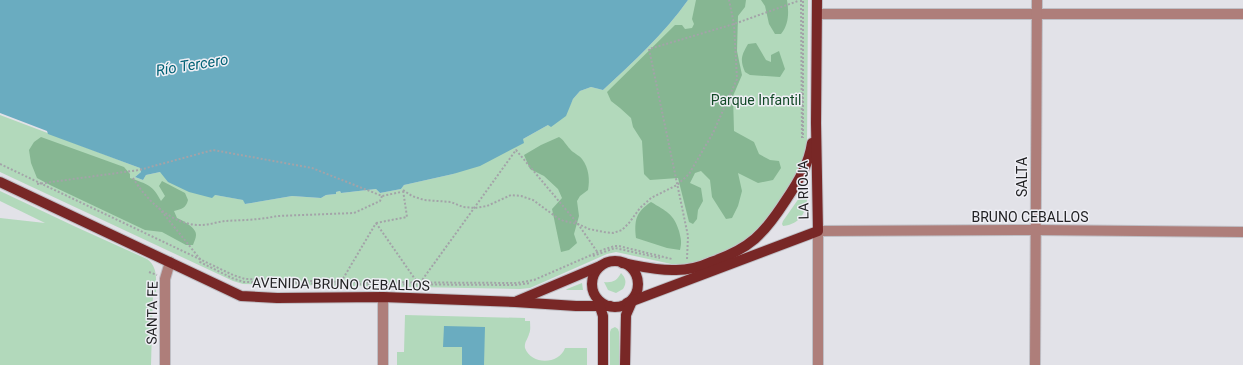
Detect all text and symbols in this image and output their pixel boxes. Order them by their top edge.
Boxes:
water label: Río Tercero [154,50,230,80]
park label: Parque Infantil [711,92,801,108]
street label: SALTA [1014,157,1030,197]
street label: LA RIOJA [794,160,812,220]
street label: BRUNO CEBALLOS [971,209,1089,225]
street label: AVENIDA BRUNO CEBALLOS [252,274,430,294]
street label: SANTA FE [143,281,161,345]

